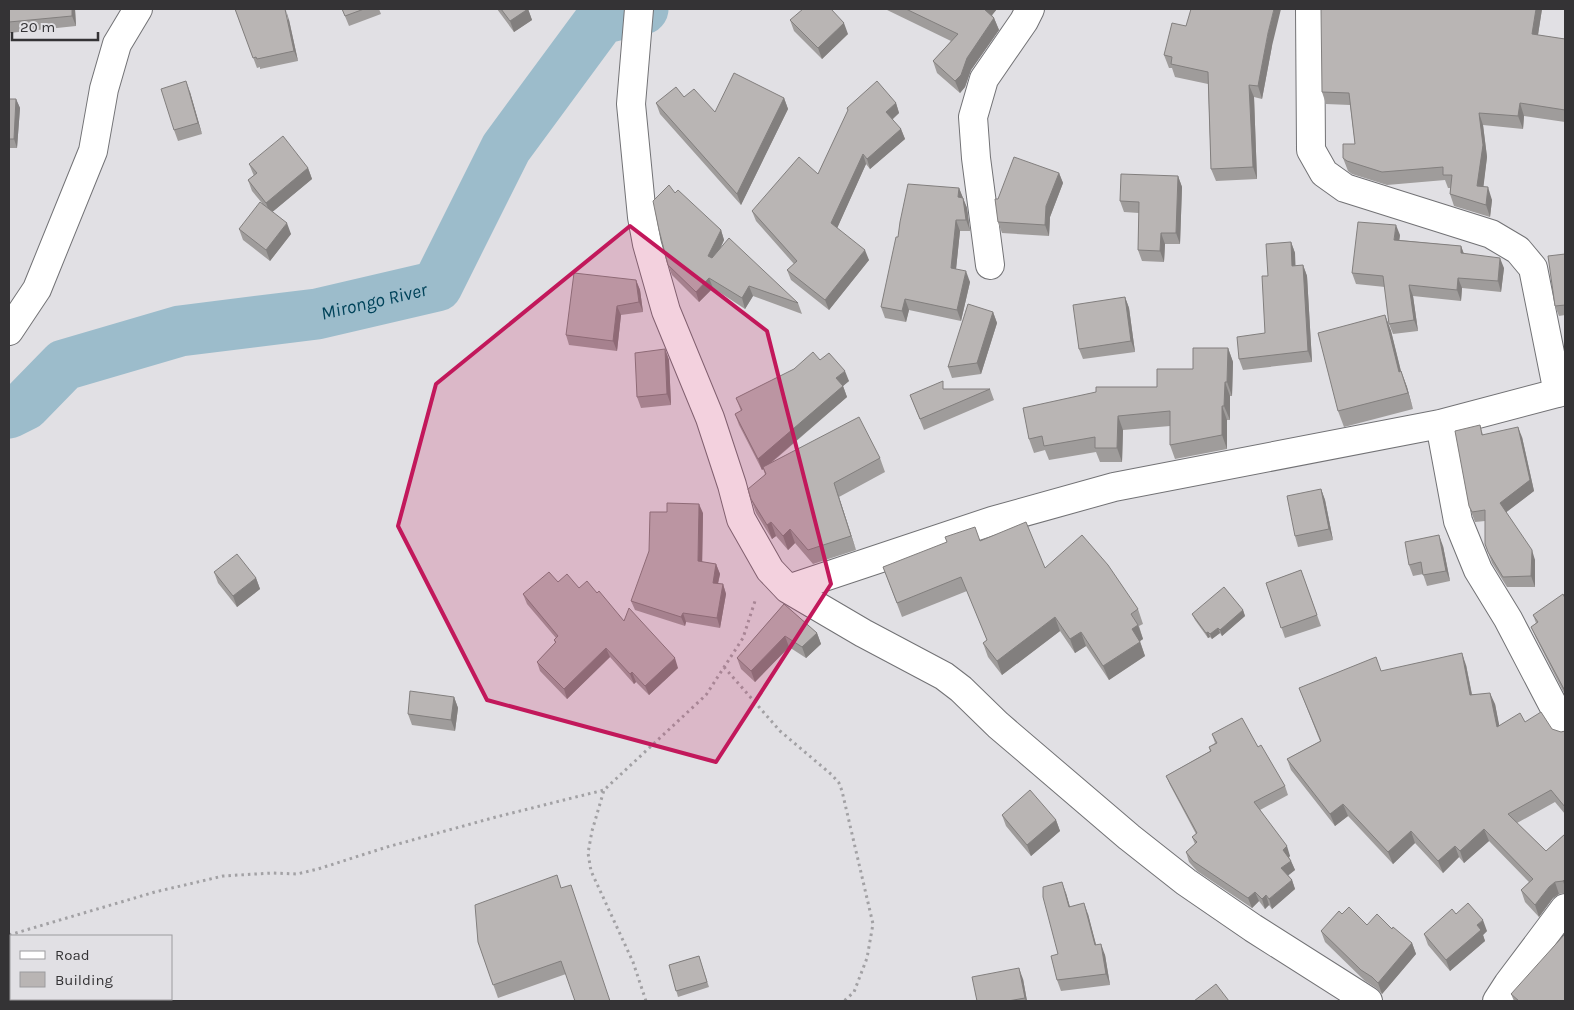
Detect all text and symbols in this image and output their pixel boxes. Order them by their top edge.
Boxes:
scale bar [12,10,99,42]
text: 20 m [20,18,55,36]
water label: Mirongo River [319,278,431,325]
legend [10,935,172,1000]
text: Road [55,946,90,964]
text: Building [55,971,113,989]

